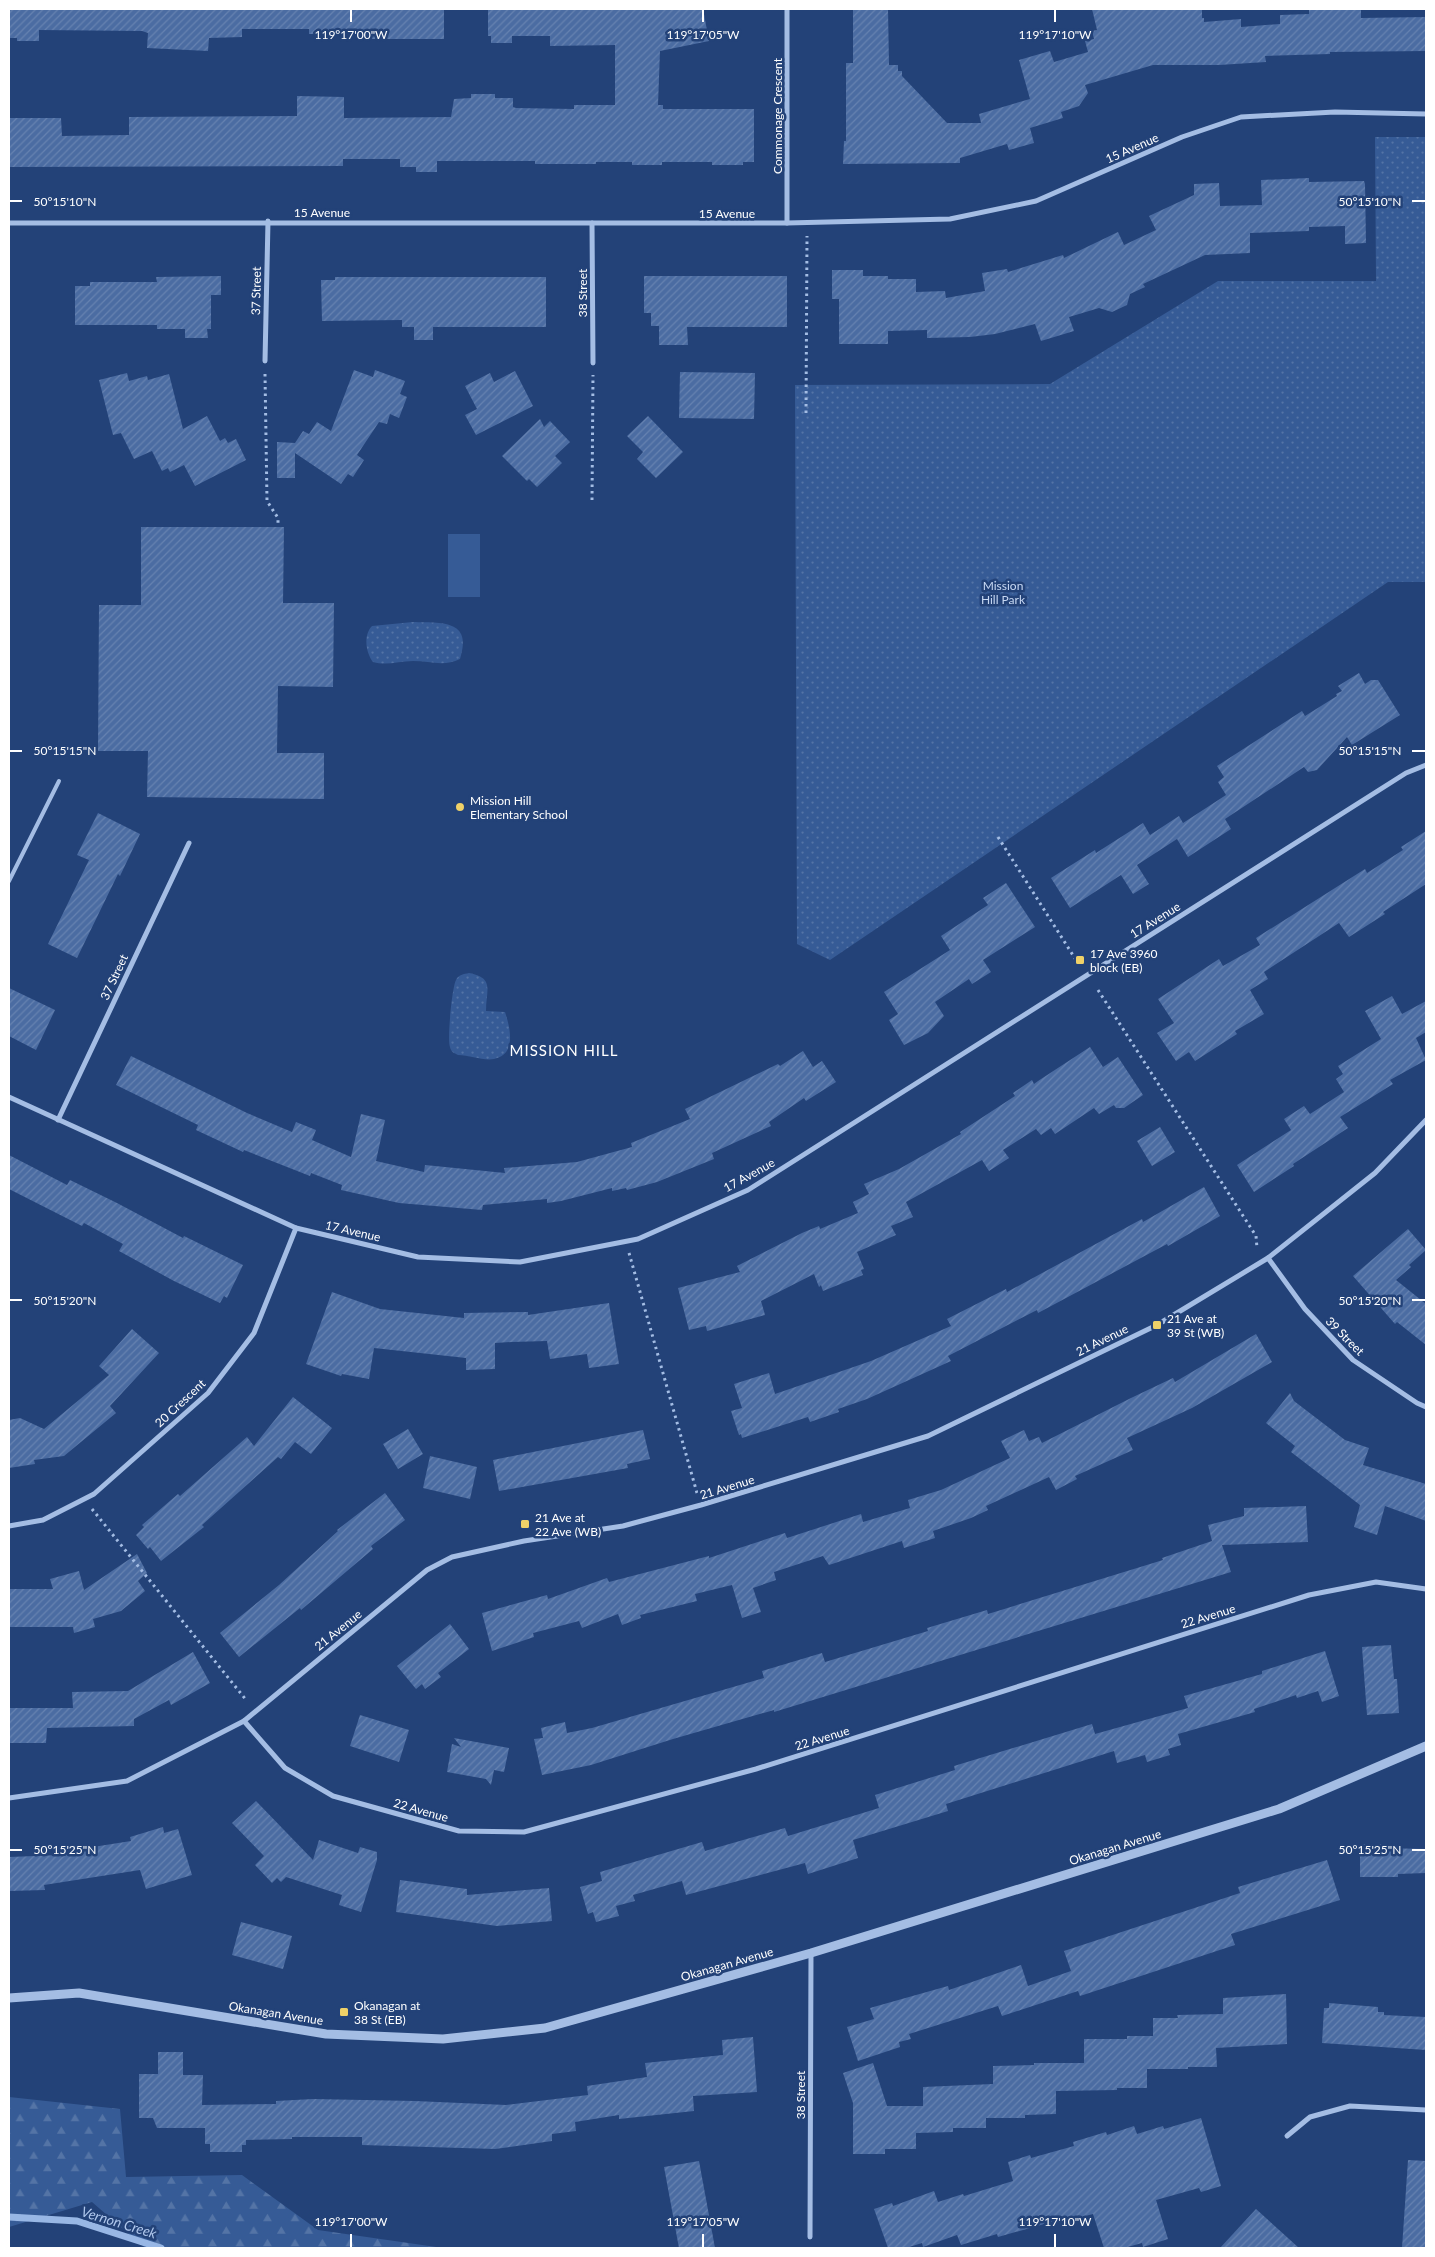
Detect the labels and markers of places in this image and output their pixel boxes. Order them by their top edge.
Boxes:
place label: Mission Hill Elementary School [470,793,568,822]
marker: Mission Hill Elementary School [454,801,466,813]
place label: 17 Ave 3960 block (EB) [1090,946,1158,975]
marker: 17 Ave 3960 block (EB) [1074,954,1086,966]
place label: 21 Ave at 39 St (WB) [1167,1311,1224,1340]
marker: 21 Ave at 39 St (WB) [1151,1319,1163,1331]
place label: 21 Ave at 22 Ave (WB) [535,1510,601,1539]
marker: 21 Ave at 22 Ave (WB) [519,1518,531,1530]
place label: Okanagan at 38 St (EB) [354,1998,421,2027]
marker: Okanagan at 38 St (EB) [338,2006,350,2018]

